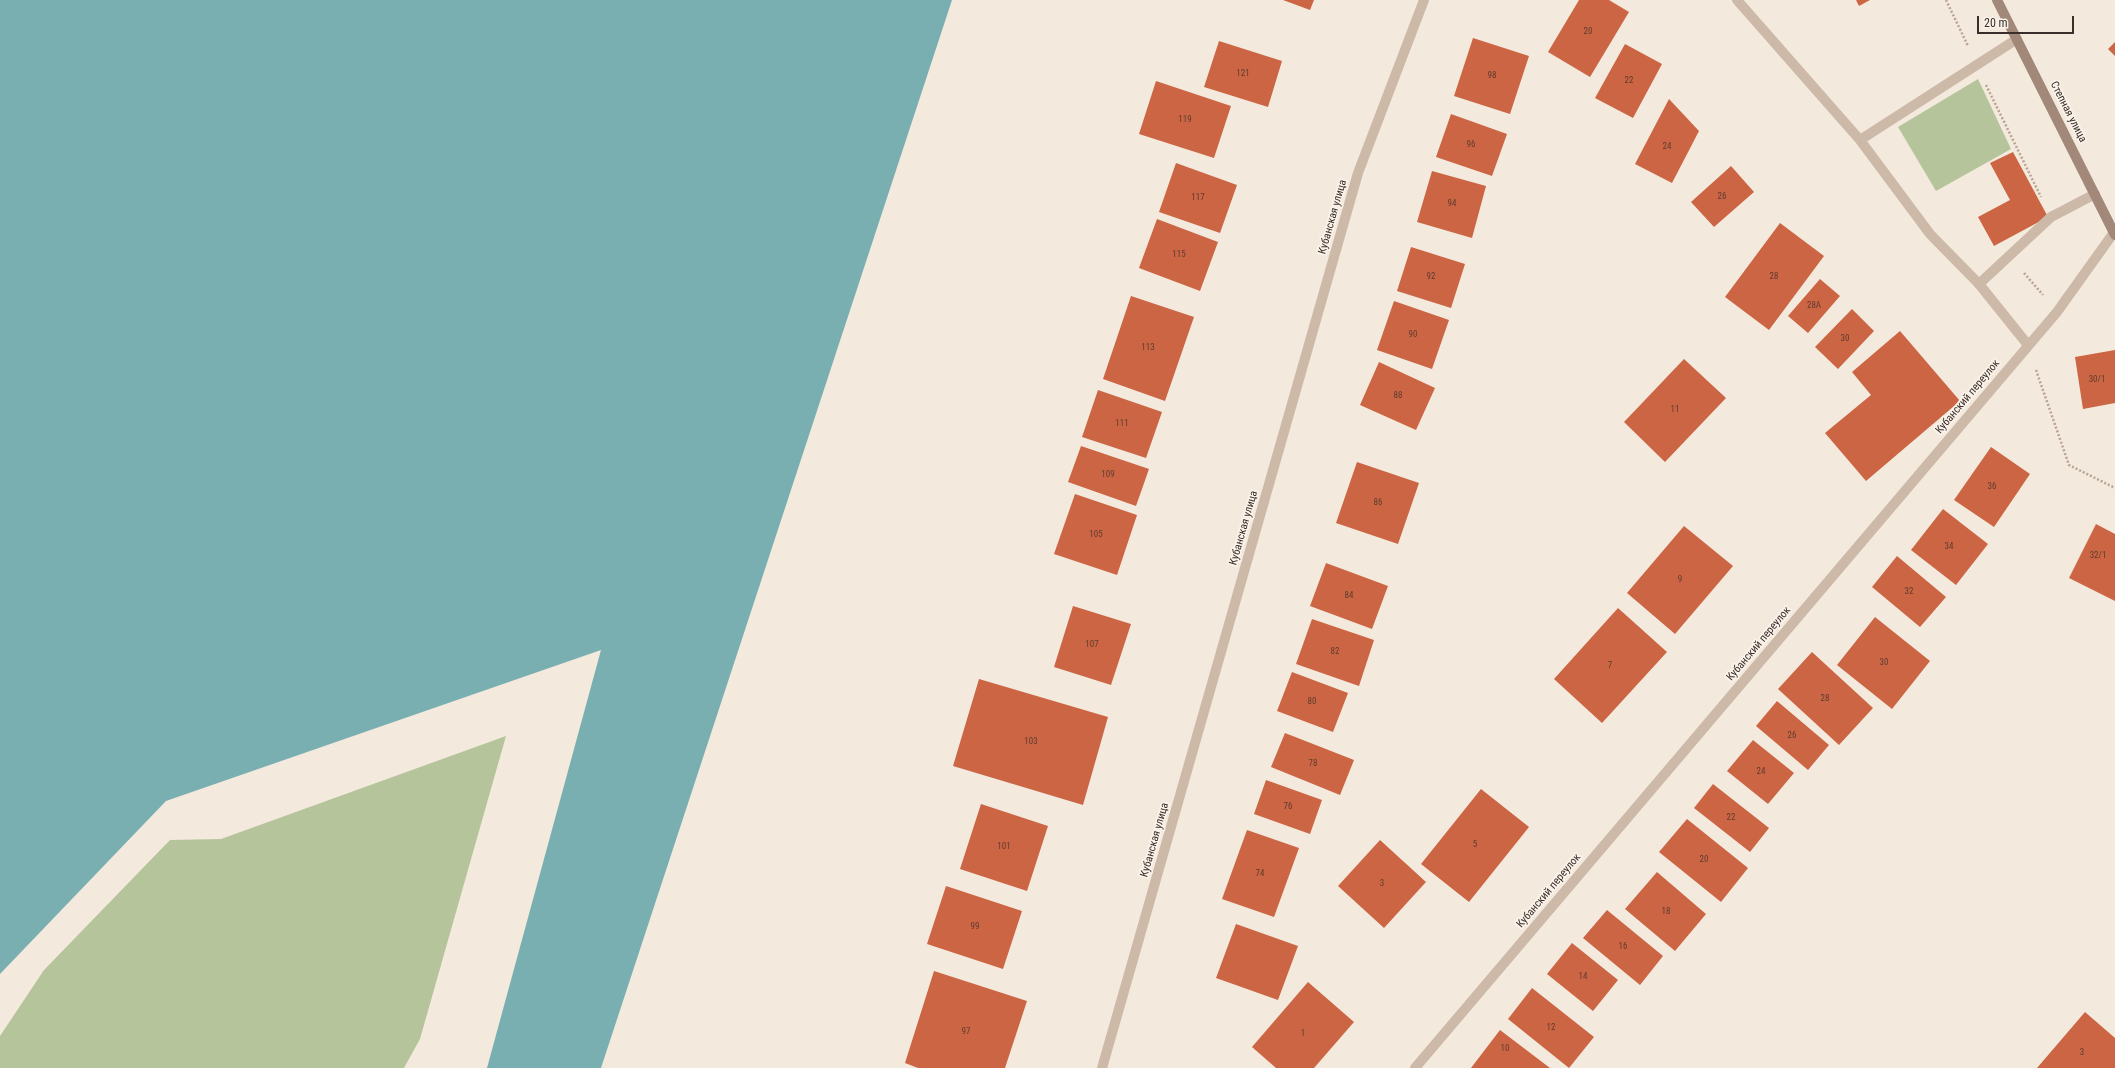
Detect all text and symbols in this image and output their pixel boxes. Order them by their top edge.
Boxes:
scale bar [1979,8,2076,34]
text: 20 m [1984,16,2008,30]
house number: 20 [1584,27,1592,37]
house number: 121 [1236,69,1250,79]
house number: 98 [1488,71,1496,81]
house number: 22 [1625,76,1633,86]
street label: Степная улица [2047,79,2089,145]
house number: 119 [1178,115,1192,125]
house number: 96 [1467,140,1475,150]
house number: 24 [1663,142,1671,152]
street label: Кубанская улица [1316,178,1350,256]
house number: 26 [1718,192,1726,202]
house number: 117 [1191,193,1205,203]
house number: 94 [1448,199,1456,209]
house number: 115 [1172,250,1186,260]
house number: 92 [1427,272,1435,282]
house number: 28 [1770,272,1778,282]
house number: 28А [1807,301,1821,311]
house number: 90 [1409,330,1417,340]
house number: 30 [1841,334,1849,344]
house number: 113 [1141,343,1155,353]
street label: Кубанский переулок [1933,357,2003,437]
house number: 30/1 [2089,375,2105,385]
house number: 88 [1394,391,1402,401]
house number: 11 [1671,405,1679,415]
house number: 111 [1115,419,1129,429]
house number: 109 [1101,470,1115,480]
house number: 36 [1988,482,1996,492]
street label: Кубанская улица [1227,489,1261,567]
house number: 86 [1374,498,1382,508]
house number: 105 [1089,530,1103,540]
house number: 34 [1945,542,1953,552]
house number: 32/1 [2090,551,2106,561]
house number: 9 [1678,575,1682,585]
house number: 32 [1905,587,1913,597]
house number: 84 [1345,591,1353,601]
street label: Кубанский переулок [1724,604,1794,684]
house number: 107 [1085,640,1099,650]
house number: 82 [1331,647,1339,657]
house number: 30 [1880,658,1888,668]
house number: 7 [1608,661,1612,671]
house number: 28 [1821,694,1829,704]
house number: 80 [1308,697,1316,707]
house number: 26 [1788,731,1796,741]
house number: 103 [1024,737,1038,747]
house number: 78 [1309,759,1317,769]
house number: 24 [1757,767,1765,777]
street label: Кубанская улица [1138,801,1172,879]
house number: 76 [1284,802,1292,812]
house number: 22 [1727,813,1735,823]
house number: 5 [1473,840,1477,850]
house number: 101 [997,842,1011,852]
street label: Кубанский переулок [1514,851,1584,931]
house number: 20 [1700,855,1708,865]
house number: 74 [1256,869,1264,879]
house number: 3 [1380,879,1384,889]
house number: 18 [1662,907,1670,917]
house number: 99 [971,922,979,932]
house number: 16 [1619,942,1627,952]
house number: 14 [1579,972,1587,982]
house number: 12 [1547,1023,1555,1033]
house number: 97 [962,1027,970,1037]
house number: 1 [1301,1029,1305,1039]
house number: 10 [1501,1044,1509,1054]
house number: 3 [2080,1048,2084,1058]

